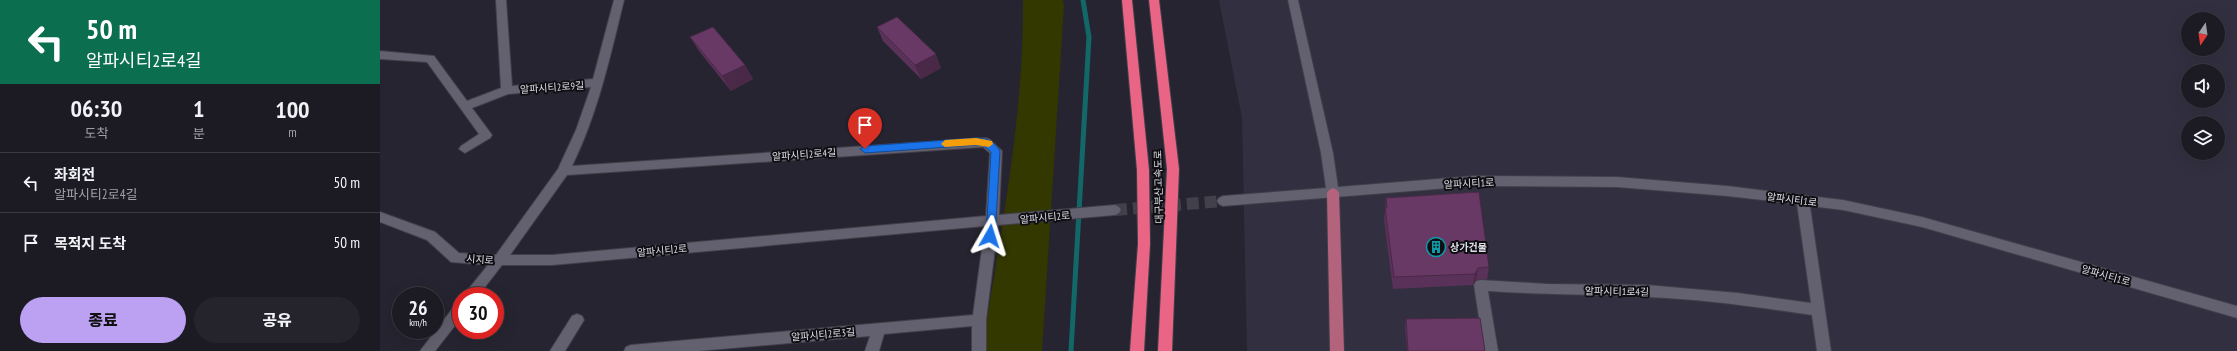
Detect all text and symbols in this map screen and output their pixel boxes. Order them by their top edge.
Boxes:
text: 50 m [86,10,137,47]
north arrow [2181,12,2225,56]
map controls [2181,12,2225,160]
icon: left [20,16,72,68]
text: 알파시티2로4길 [86,49,202,72]
button: sound [2181,64,2225,108]
street label: 알파시티2로9길 [520,79,585,96]
text: 06:30 [70,93,122,124]
text: 1 [193,93,204,124]
text: 100 [275,94,310,125]
pin [848,108,882,149]
icon: arrive [854,114,876,136]
button: layers [2181,116,2225,160]
text: m [288,124,297,141]
text: 도착 [84,125,108,142]
text: 분 [193,125,205,142]
street label: 알파시티2로4길 [772,146,837,163]
street label: 대구부산고속도로 [1151,150,1166,224]
text: 좌회전 [54,165,95,184]
icon: left [20,172,42,194]
text: 50 m [334,173,360,192]
street label: 알파시티1로 [1443,176,1495,191]
text: 알파시티2로4길 [54,186,137,203]
street label: 알파시티1로 [1766,190,1818,209]
street label: 알파시티2로 [1019,209,1071,226]
position arrow [969,215,1011,257]
icon: arrive [20,232,42,254]
text: 50 m [334,233,360,252]
text: 목적지 도착 [54,234,126,253]
building icon: 상가건물 [1425,236,1447,258]
place label: 상가건물 [1450,241,1487,254]
street label: 알파시티2로 [636,242,688,259]
street label: 시지로 [466,252,494,267]
street label: 알파시티1로 [2080,262,2132,289]
street label: 알파시티1로4길 [1585,284,1649,299]
speed limit sign: 30 [452,287,504,339]
text: 26 [408,295,428,321]
button: 종료 [20,297,186,343]
button: 공유 [194,297,360,343]
text: km/h [409,316,427,329]
street label: 알파시티2로3길 [790,325,856,344]

